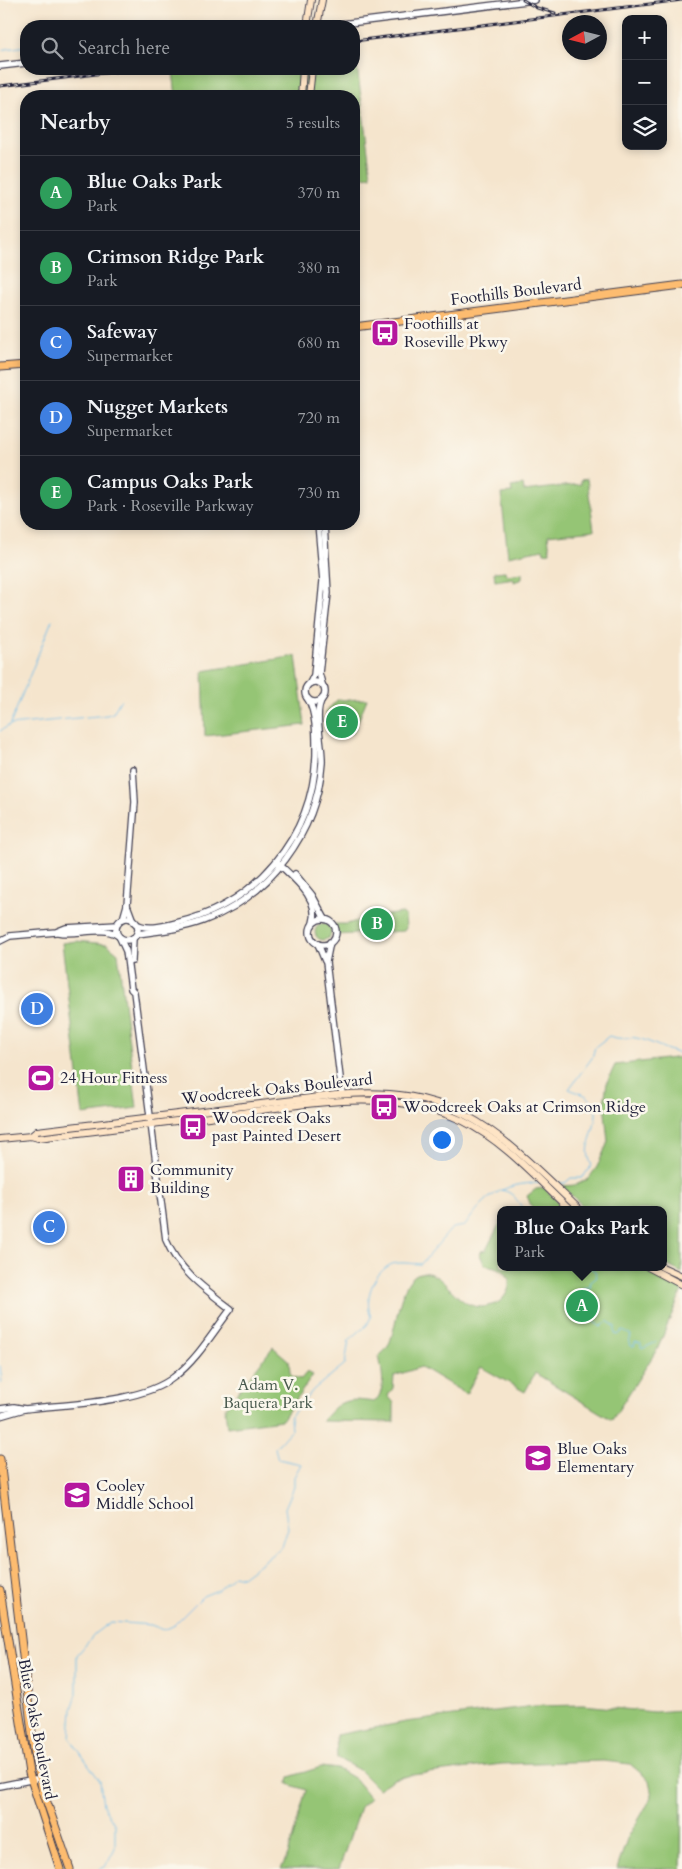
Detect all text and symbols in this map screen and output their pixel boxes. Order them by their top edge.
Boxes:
north arrow [562,15,607,60]
map controls [622,15,667,150]
button: + [622,15,667,60]
search box [20,20,360,75]
icon: search [38,34,66,62]
text: Search here [78,35,170,61]
button: − [622,60,667,105]
button: layers [622,105,667,150]
text: Nearby [40,108,111,137]
text: 5 results [286,112,340,134]
text: Blue Oaks Park [87,169,222,195]
text: A [50,182,62,204]
text: 370 m [298,182,340,204]
text: Park [87,195,118,217]
text: Crimson Ridge Park [87,244,264,270]
text: B [50,257,62,279]
text: 380 m [298,257,340,279]
text: Park [87,270,118,292]
street label: Foothills Boulevard [449,273,583,311]
place label: Foothills at Roseville Pkwy [404,313,509,353]
bus stop icon: Foothills at Roseville Pkwy [370,318,400,348]
text: Safeway [87,319,158,345]
text: C [50,332,62,354]
text: 680 m [298,332,340,354]
text: Supermarket [87,345,173,367]
text: Nugget Markets [87,394,228,420]
text: D [49,407,63,429]
text: 720 m [298,407,340,429]
text: Supermarket [87,420,173,442]
text: Campus Oaks Park [87,469,253,495]
text: E [51,482,61,504]
text: 730 m [298,482,340,504]
text: Park · Roseville Parkway [87,495,254,517]
pin: E [326,703,358,741]
pin: B [361,905,393,943]
pin: D [21,990,53,1028]
sports icon: 24 Hour Fitness [26,1063,56,1093]
place label: 24 Hour Fitness [60,1067,167,1089]
street label: Woodcreek Oaks Boulevard [179,1068,374,1110]
bus stop icon: Woodcreek Oaks at Crimson Ridge [369,1092,399,1122]
place label: Woodcreek Oaks at Crimson Ridge [402,1096,646,1118]
place label: Woodcreek Oaks past Painted Desert [211,1107,341,1147]
bus stop icon: Woodcreek Oaks past Painted Desert [178,1112,208,1142]
your location [429,1127,455,1153]
place label: Community Building [150,1159,234,1199]
building icon: Community Building [116,1164,146,1194]
popup [497,1206,667,1271]
pin: C [33,1208,65,1246]
text: Blue Oaks Park [514,1215,650,1241]
text: Park [514,1241,545,1263]
pin: A [566,1287,598,1325]
park label: Adam V. Baquera Park [223,1374,314,1414]
place label: Blue Oaks Elementary [557,1438,635,1478]
school or university icon: Blue Oaks Elementary [523,1443,553,1473]
place label: Cooley Middle School [96,1475,194,1515]
school or university icon: Cooley Middle School [62,1480,92,1510]
street label: Blue Oaks Boulevard [13,1657,62,1802]

